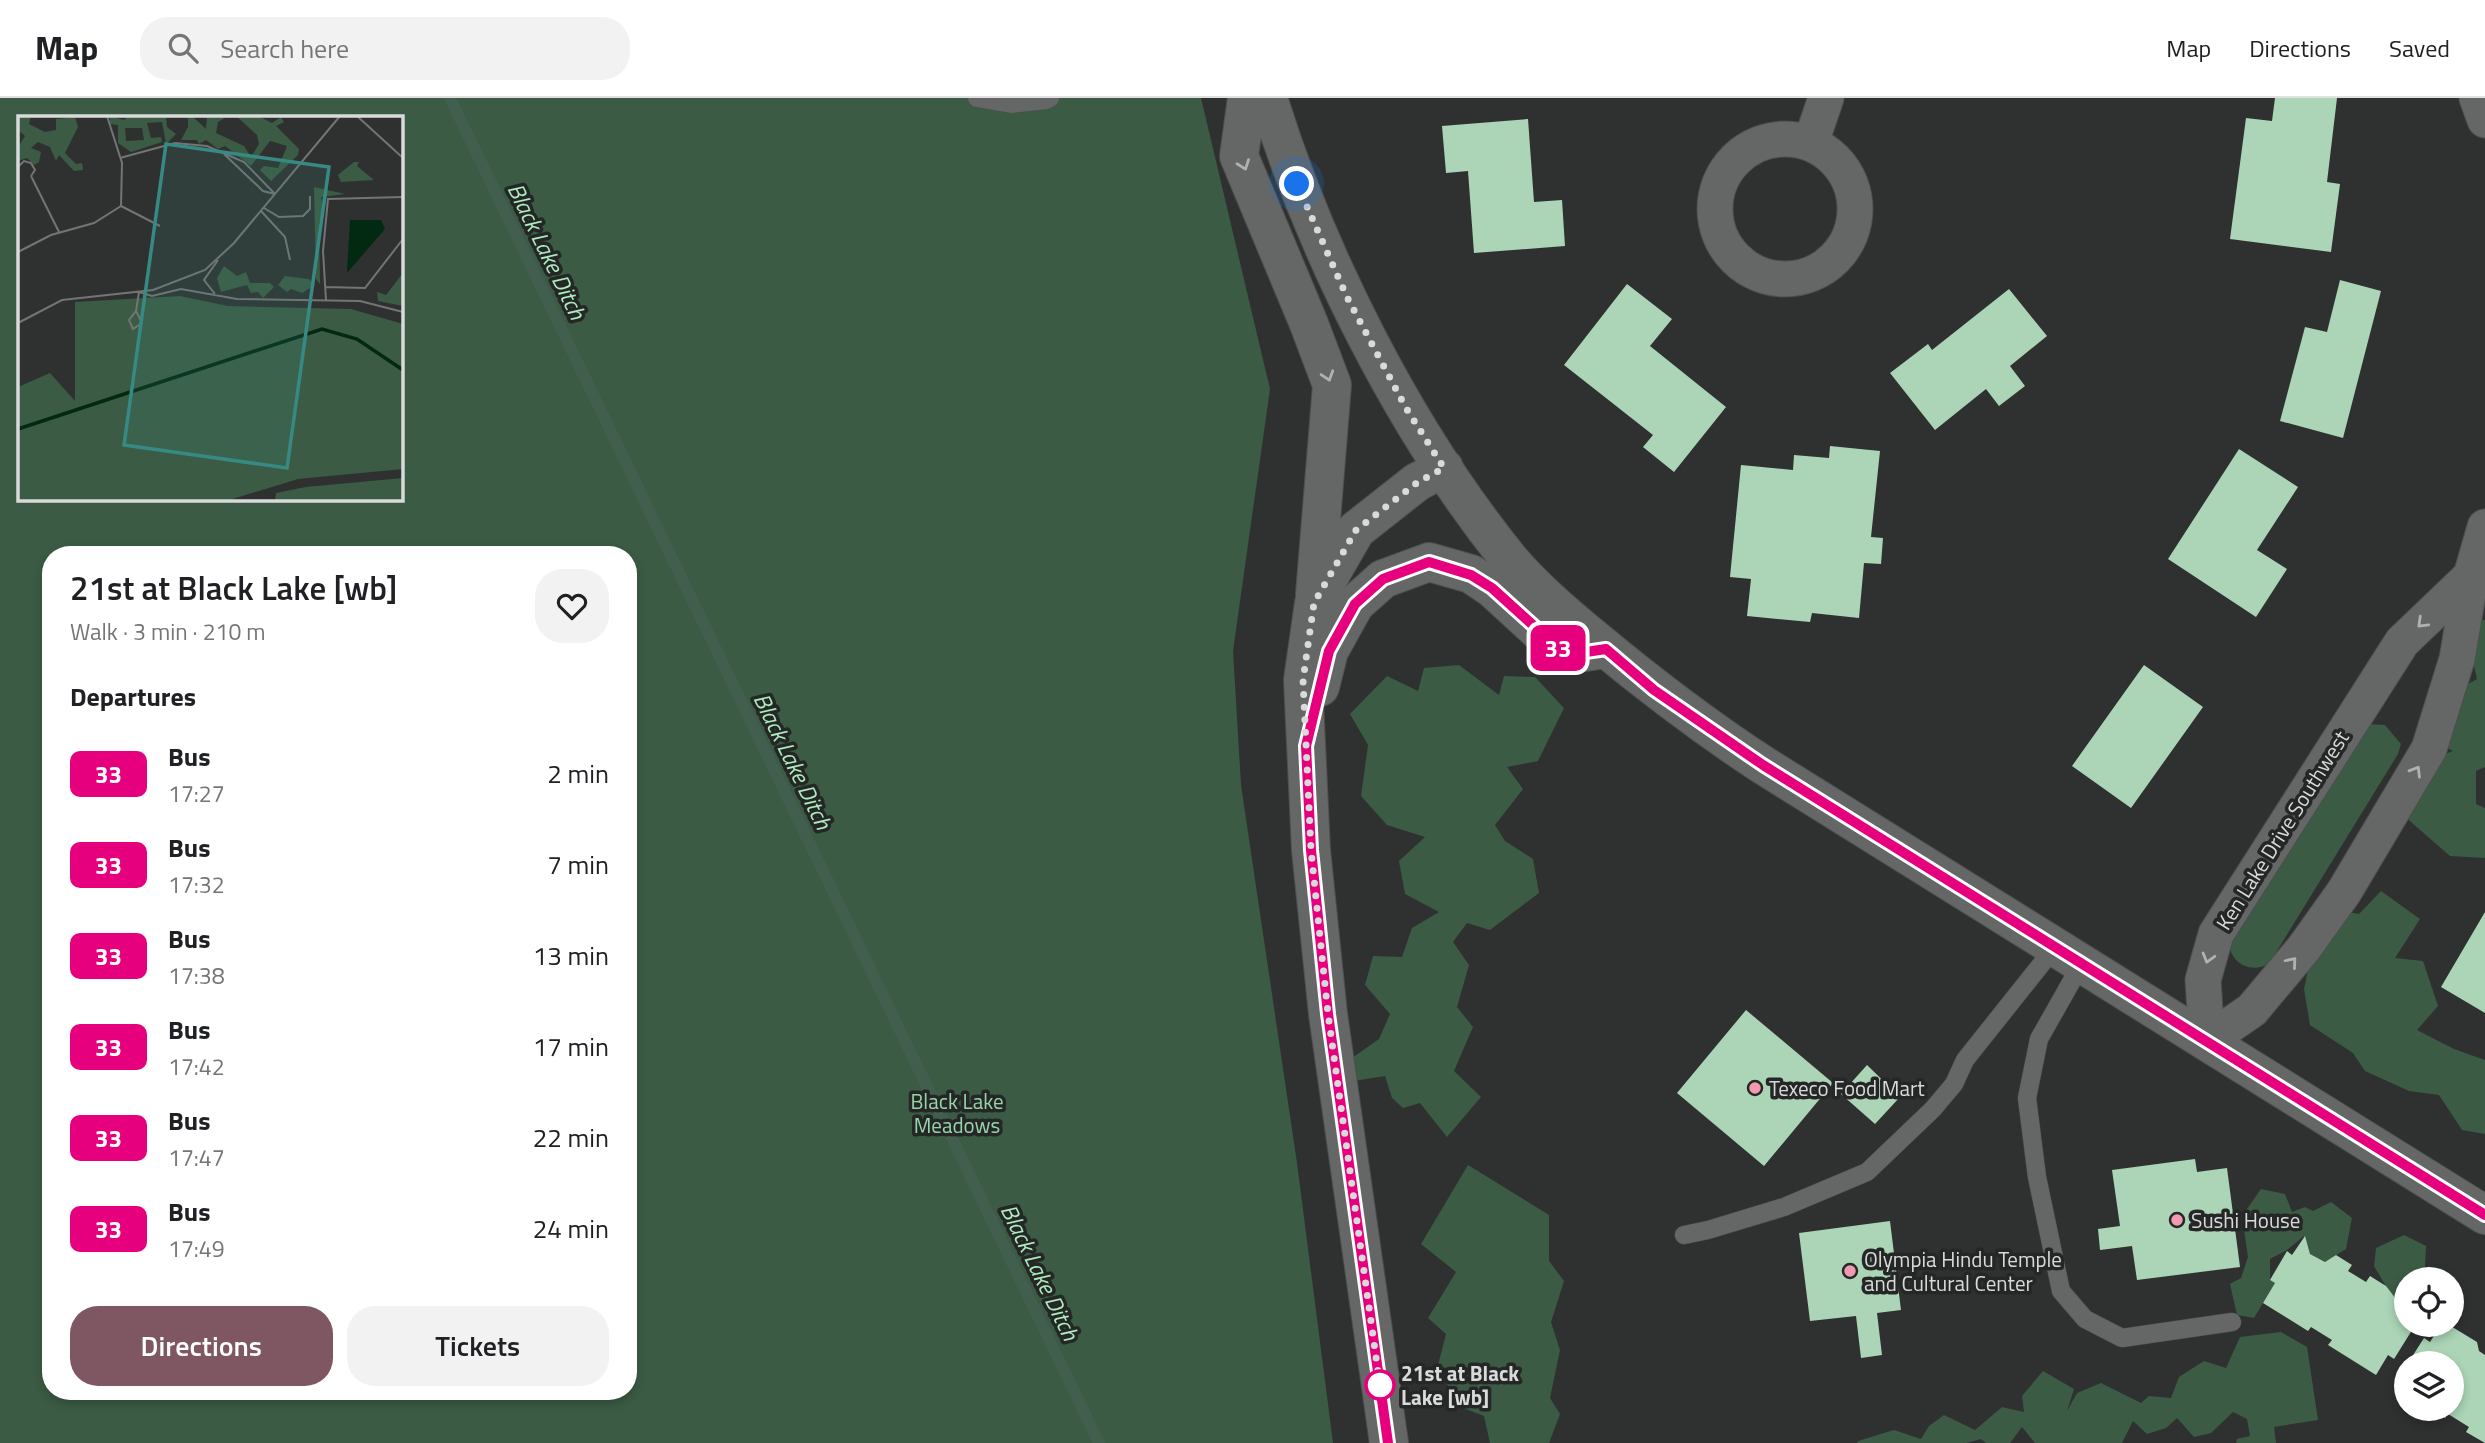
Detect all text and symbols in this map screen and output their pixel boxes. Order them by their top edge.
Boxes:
search box [140,17,630,80]
text: Map [35,23,98,73]
icon: search [164,29,202,67]
text: Search here [220,29,349,68]
text: Map [2166,30,2211,66]
text: Directions [2249,30,2351,66]
text: Saved [2389,30,2450,66]
inset map [18,116,402,500]
one-way arrow [1236,158,1250,170]
your location [1279,166,1314,201]
water label: Black Lake Ditch [499,177,595,326]
one-way arrow [1320,369,1334,382]
text: 21st at Black Lake [wb] [70,563,397,613]
button: heart [535,569,609,643]
text: Walk · 3 min · 210 m [70,614,266,649]
one-way arrow [2417,615,2430,628]
line badge: 33 [1526,625,1590,671]
text: 33 [1545,630,1571,666]
text: Departures [70,677,196,716]
water label: Black Lake Ditch [745,687,841,836]
street label: Ken Lake Drive Southwest [2207,723,2357,936]
text: Bus [168,737,210,776]
text: 2 min [547,754,609,793]
text: 33 [95,756,122,792]
one-way arrow [2407,766,2420,779]
text: 17:27 [168,776,225,811]
text: Bus [168,828,210,867]
text: 7 min [547,845,609,884]
text: 33 [95,847,122,883]
text: 17:32 [168,867,225,902]
text: Bus [168,919,210,958]
text: 13 min [533,936,609,975]
text: 33 [95,938,122,974]
one-way arrow [2202,952,2217,964]
one-way arrow [2284,957,2297,970]
text: 17:38 [168,958,225,993]
text: Bus [168,1010,210,1049]
text: 17 min [533,1027,609,1066]
text: 33 [95,1029,122,1065]
text: 17:42 [168,1049,225,1084]
place label: Texeco Food Mart [1769,1072,1925,1104]
marker: Texeco Food Mart [1747,1080,1763,1096]
park label: Black Lake Meadows [910,1085,1004,1141]
text: Bus [168,1101,210,1140]
text: 22 min [533,1118,609,1157]
text: 33 [95,1120,122,1156]
text: 17:47 [168,1140,225,1175]
text: Bus [168,1192,210,1231]
water label: Black Lake Ditch [992,1198,1088,1347]
place label: Sushi House [2191,1204,2300,1236]
text: 24 min [533,1209,609,1248]
text: 33 [95,1211,122,1247]
marker: Sushi House [2169,1212,2185,1228]
text: 17:49 [168,1231,225,1266]
place label: Olympia Hindu Temple and Cultural Center [1864,1243,2062,1299]
marker: Olympia Hindu Temple and Cultural Center [1842,1263,1858,1279]
map controls [2394,1267,2464,1421]
button: locate [2394,1267,2464,1337]
button: Directions [70,1306,333,1386]
button: Tickets [347,1306,609,1386]
button: layers [2394,1351,2464,1421]
place label: 21st at Black Lake [wb] [1401,1357,1519,1413]
marker: 21st at Black Lake [wb] [1365,1370,1395,1400]

